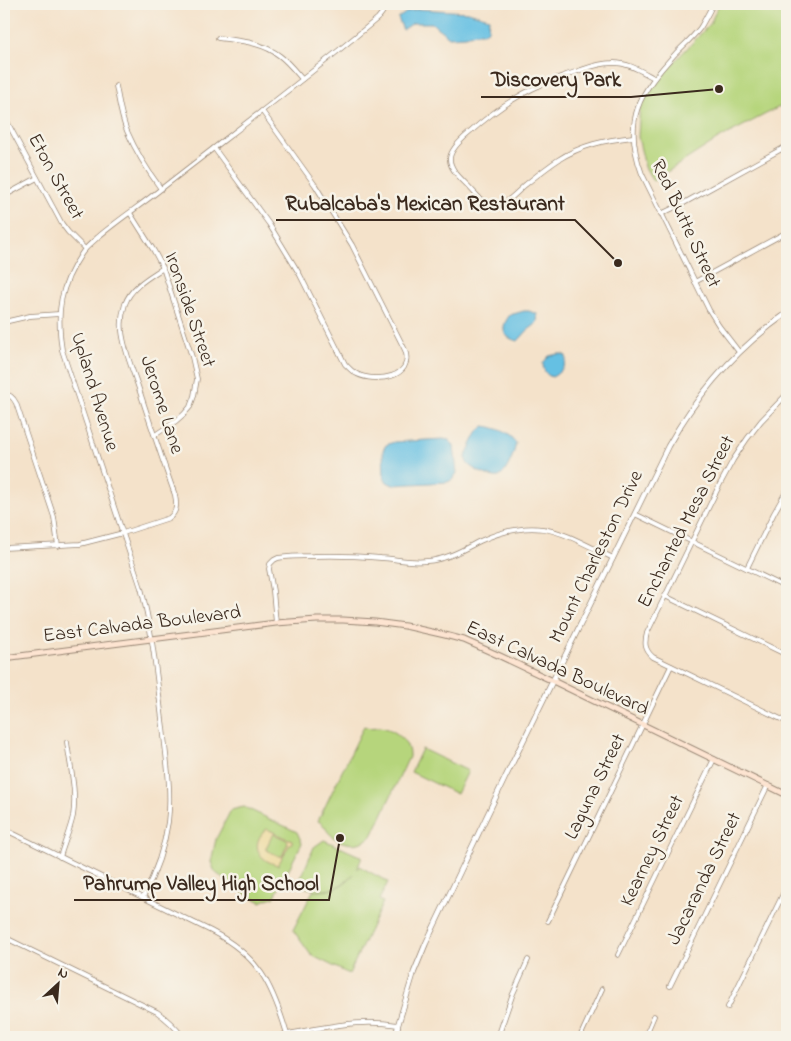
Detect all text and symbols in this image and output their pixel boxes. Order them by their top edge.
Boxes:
callout: Discovery Park [481,61,631,97]
text: Discovery Park [490,66,622,98]
street label: Eton Street [19,129,91,226]
street label: Red Butte Street [643,155,728,293]
callout: Rubalcaba's Mexican Restaurant [276,184,575,220]
text: Rubalcaba's Mexican Restaurant [285,190,566,220]
street label: Ironside Street [156,248,222,372]
street label: Upland Avenue [62,329,126,455]
street label: Jerome Lane [131,352,191,458]
street label: Enchanted Mesa Street [631,430,743,613]
street label: Mount Charleston Drive [542,466,652,648]
street label: East Calvada Boulevard [41,598,243,652]
street label: East Calvada Boulevard [461,614,653,724]
street label: Laguna Street [558,729,635,845]
street label: Kearney Street [613,790,693,912]
street label: Jacaranda Street [660,807,750,950]
callout: Pahrump Valley High School [74,864,329,900]
text: Pahrump Valley High School [83,870,319,902]
north arrow [32,958,82,1008]
text: N [54,962,72,985]

